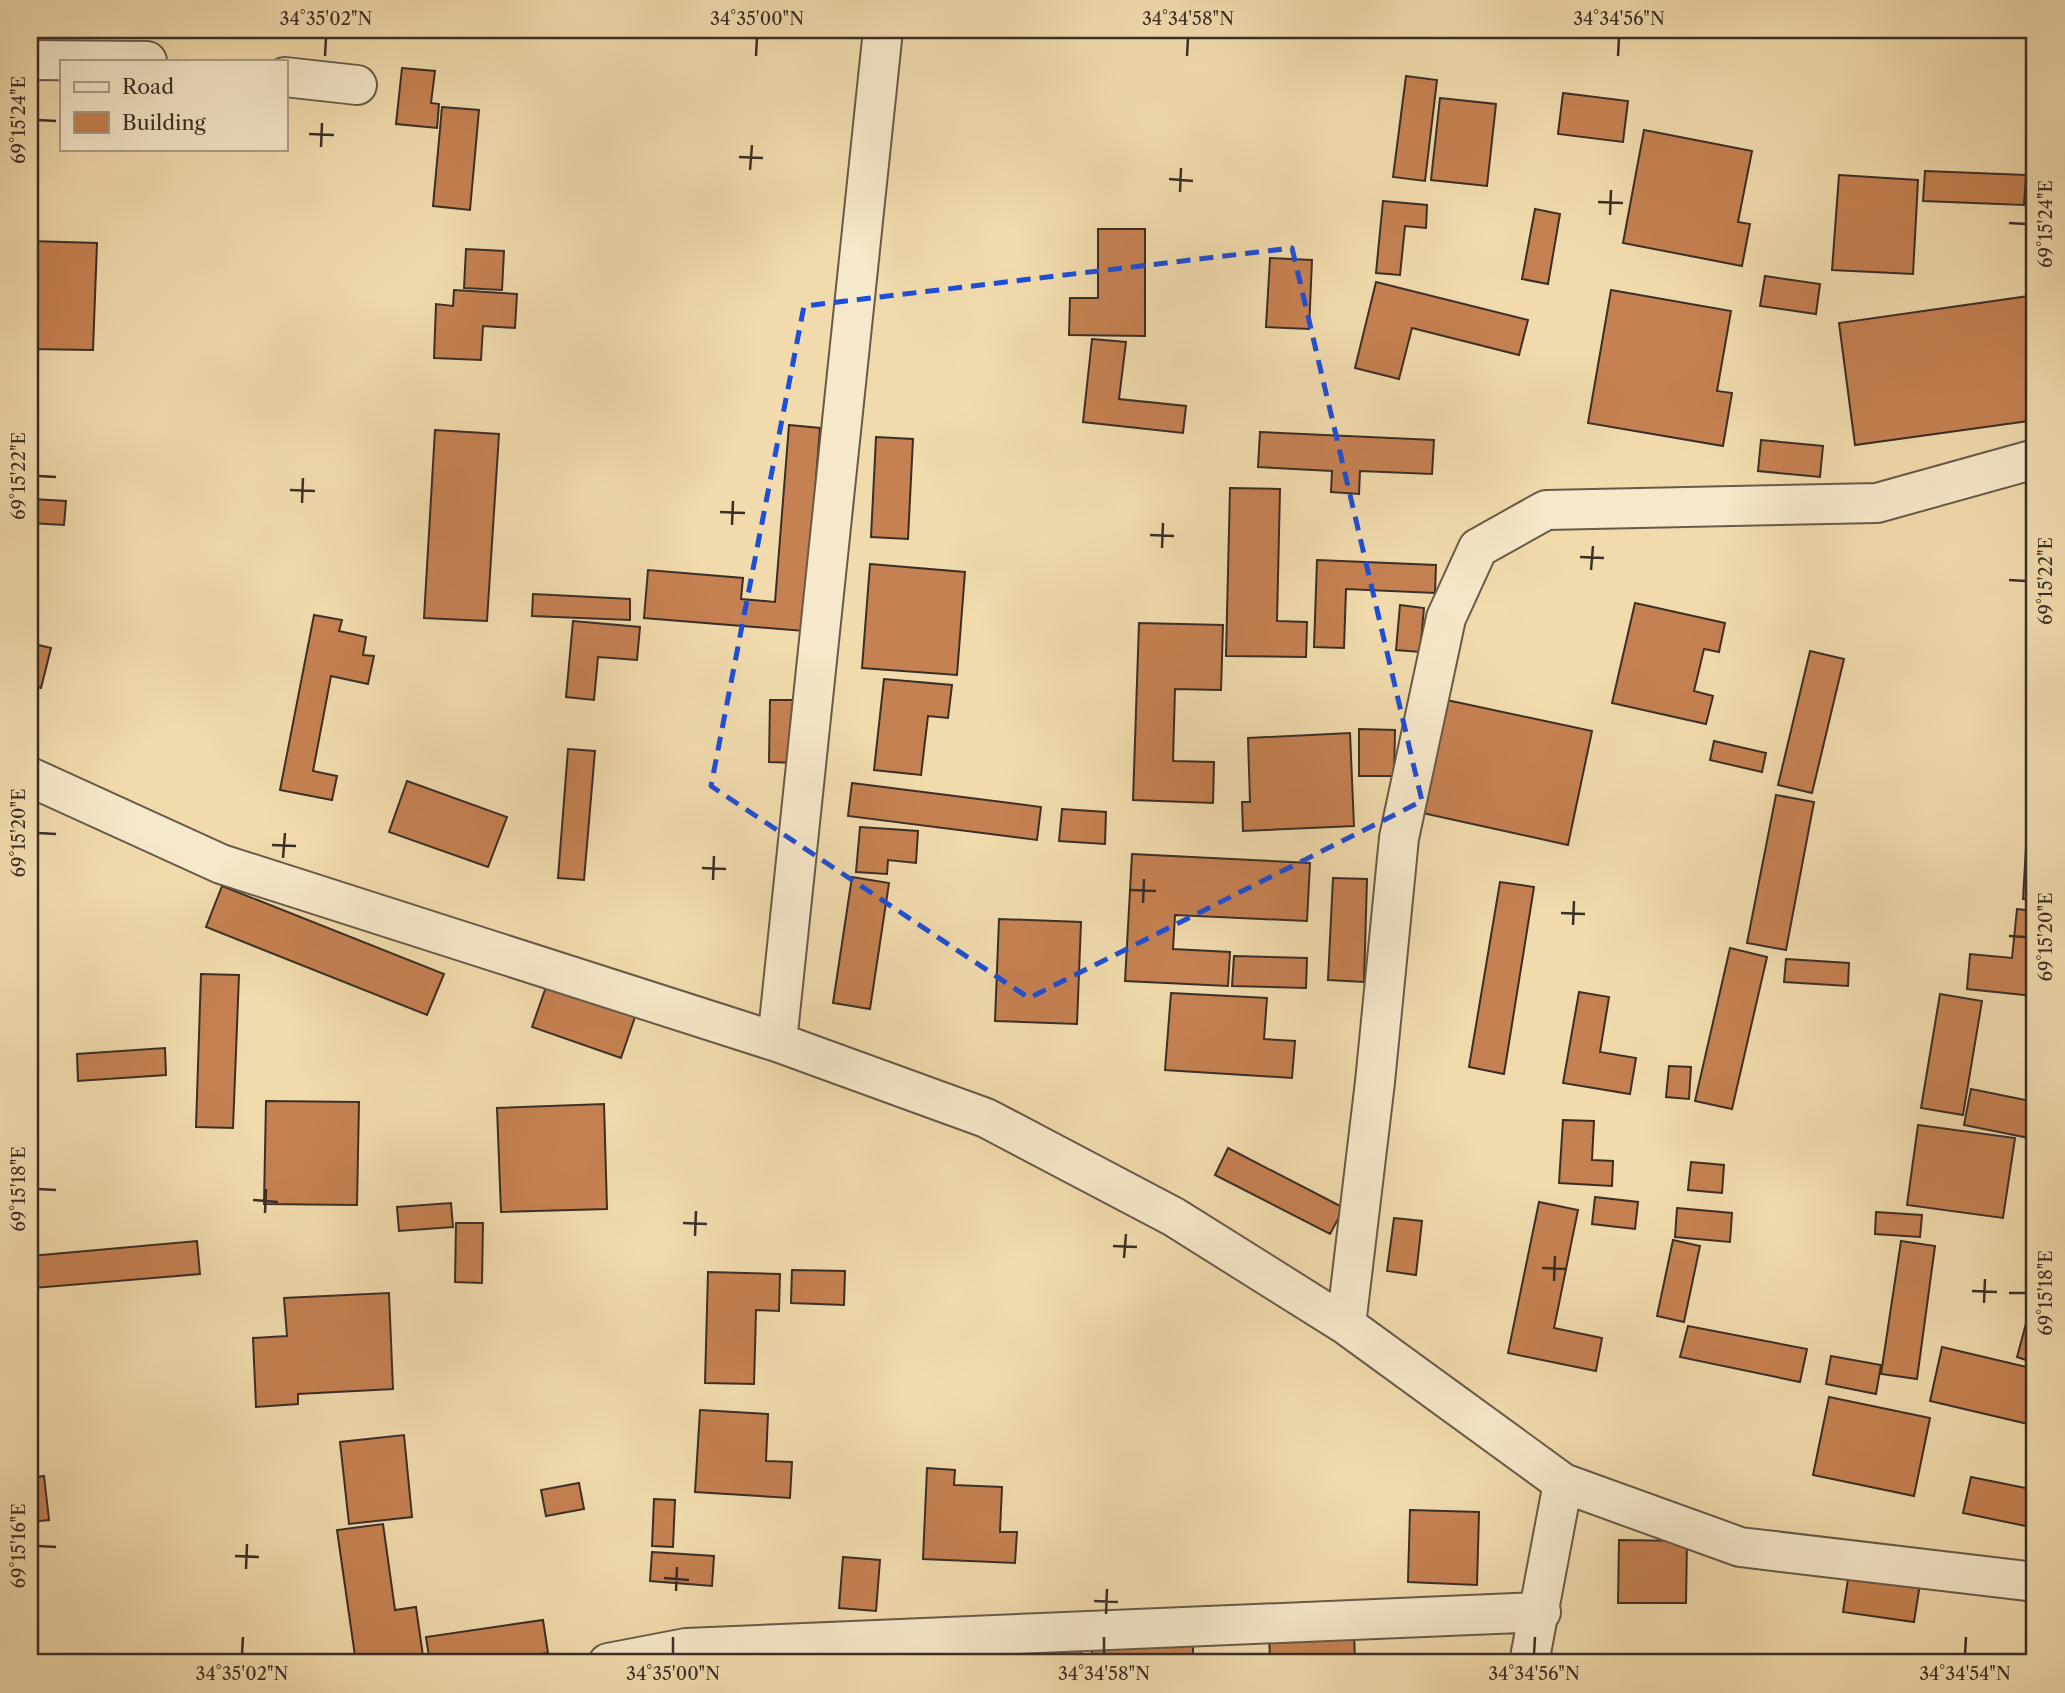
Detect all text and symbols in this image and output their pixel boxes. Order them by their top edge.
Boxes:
text: 34°35'02"N [280,8,373,30]
text: 34°35'00"N [710,8,804,30]
text: 34°34'58"N [1142,8,1234,30]
text: 34°34'56"N [1573,8,1665,30]
legend [60,60,287,150]
text: Road [122,74,174,99]
text: 69°15'24"E [8,76,30,164]
text: Building [122,110,207,135]
text: 69°15'24"E [2035,180,2057,268]
text: 69°15'22"E [8,432,30,520]
text: 69°15'22"E [2035,537,2057,625]
text: 69°15'20"E [8,788,30,878]
text: 69°15'20"E [2035,892,2057,982]
text: 69°15'18"E [8,1146,30,1232]
text: 69°15'18"E [2035,1250,2057,1336]
text: 69°15'16"E [8,1503,30,1589]
text: 34°35'02"N [196,1663,289,1685]
text: 34°35'00"N [626,1663,720,1685]
text: 34°34'58"N [1058,1663,1150,1685]
text: 34°34'56"N [1488,1663,1580,1685]
text: 34°34'54"N [1919,1663,2011,1685]

